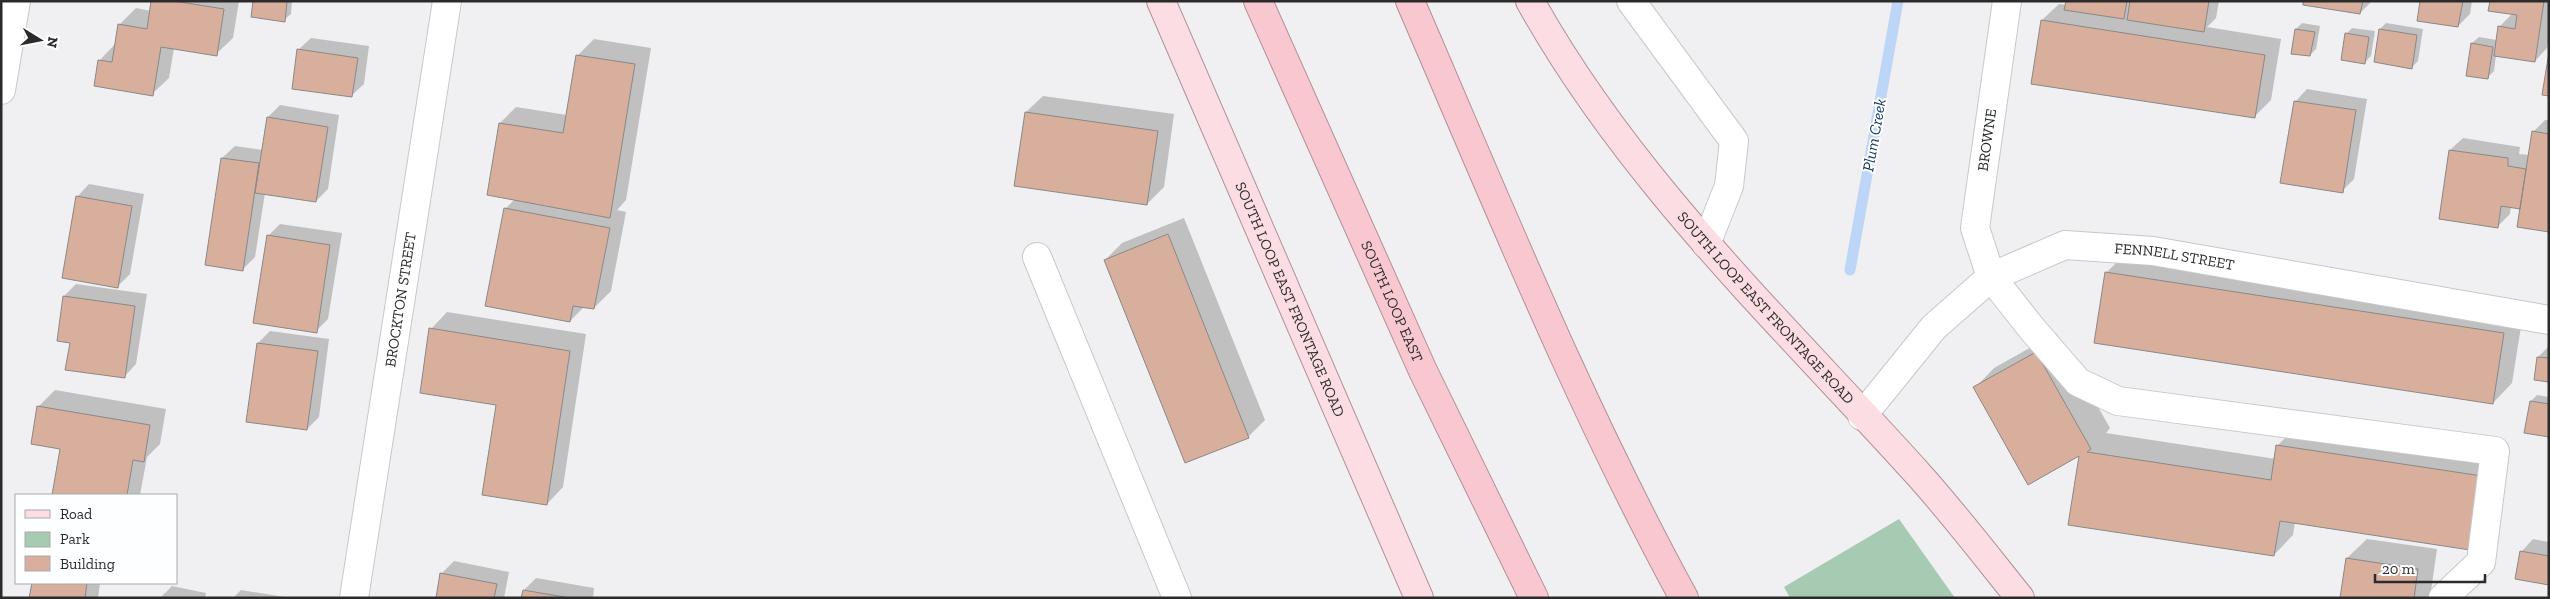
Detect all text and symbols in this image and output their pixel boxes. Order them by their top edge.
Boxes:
north arrow [15,15,65,65]
text: N [43,35,62,49]
water label: Plum Creek [1858,97,1890,173]
street label: BROWNE [1974,107,2000,172]
street label: SOUTH LOOP EAST FRONTAGE ROAD [1231,179,1349,419]
street label: SOUTH LOOP EAST FRONTAGE ROAD [1674,208,1858,408]
street label: BROCKTON STREET [381,231,420,368]
street label: SOUTH LOOP EAST [1357,238,1427,365]
street label: FENNELL STREET [2114,239,2236,274]
legend [15,494,178,584]
text: Road [60,505,93,523]
text: Park [60,530,90,548]
scale bar [2375,552,2485,584]
text: Building [60,555,115,573]
text: 20 m [2382,560,2415,578]

